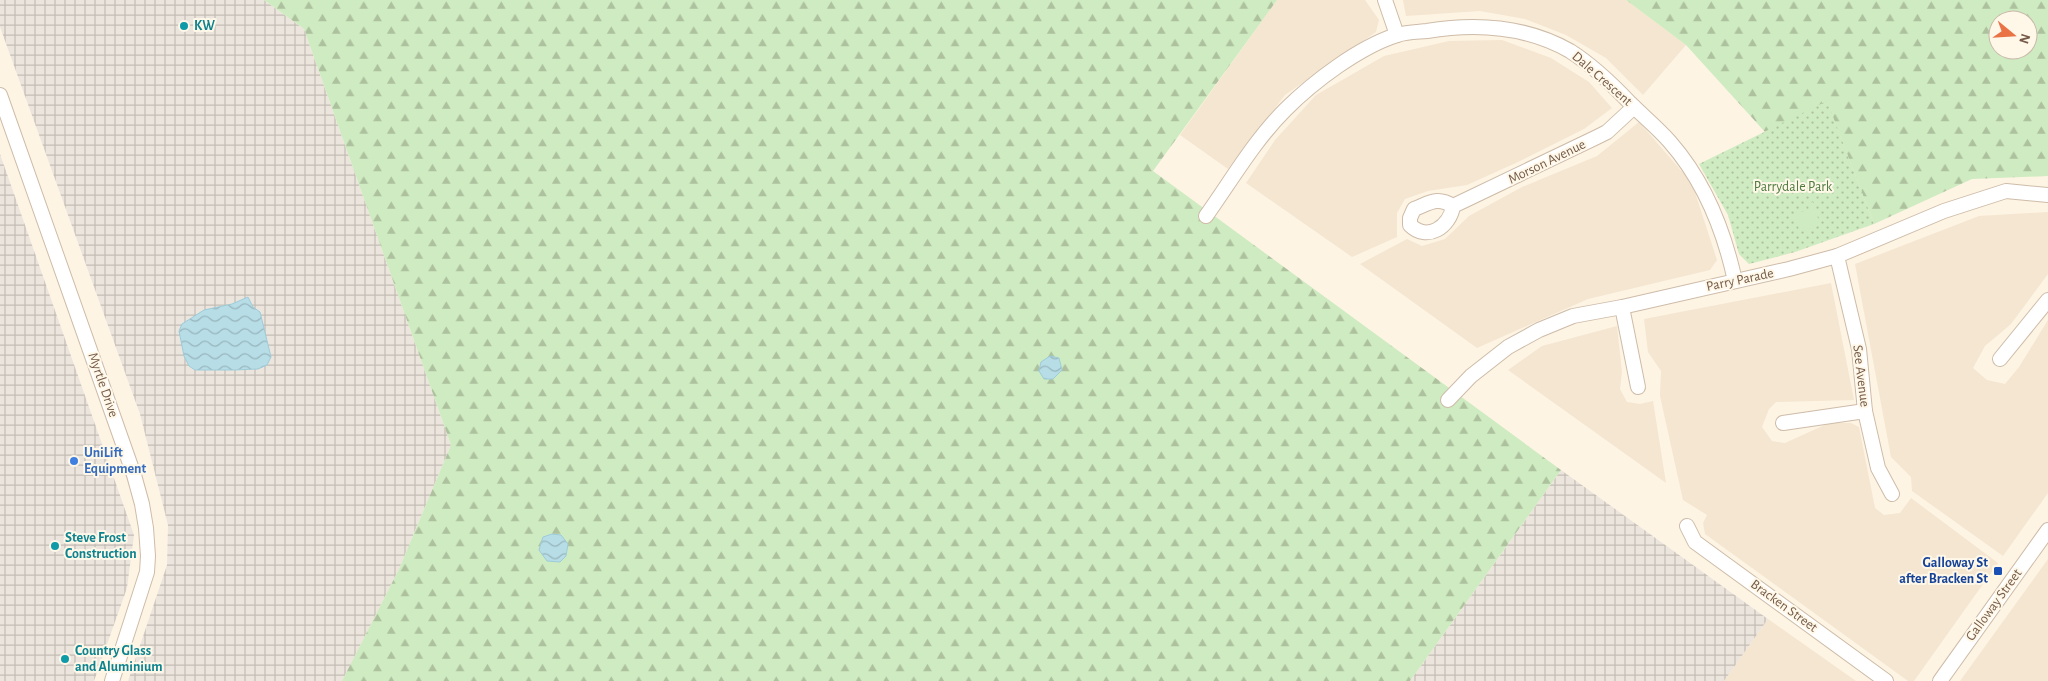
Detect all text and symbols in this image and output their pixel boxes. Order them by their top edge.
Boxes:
north arrow [1988,10,2038,60]
place label: KW [194,19,215,33]
marker: KW [178,20,190,32]
text: N [2016,32,2033,46]
street label: Dale Crescent [1569,49,1635,109]
street label: Morson Avenue [1506,137,1588,187]
park label: Parrydale Park [1754,180,1833,194]
street label: Parry Parade [1705,266,1775,294]
street label: See Avenue [1850,344,1872,408]
street label: Myrtle Drive [85,351,121,419]
place label: UniLift Equipment [84,446,147,476]
marker: UniLift Equipment [68,455,80,467]
place label: Steve Frost Construction [65,531,137,561]
marker: Steve Frost Construction [49,540,61,552]
place label: Galloway St after Bracken St [1899,556,1988,586]
marker: Galloway St after Bracken St [1992,565,2004,577]
street label: Galloway Street [1963,566,2025,644]
street label: Bracken Street [1748,577,1820,635]
place label: Country Glass and Aluminium [75,644,163,674]
marker: Country Glass and Aluminium [59,653,71,665]

